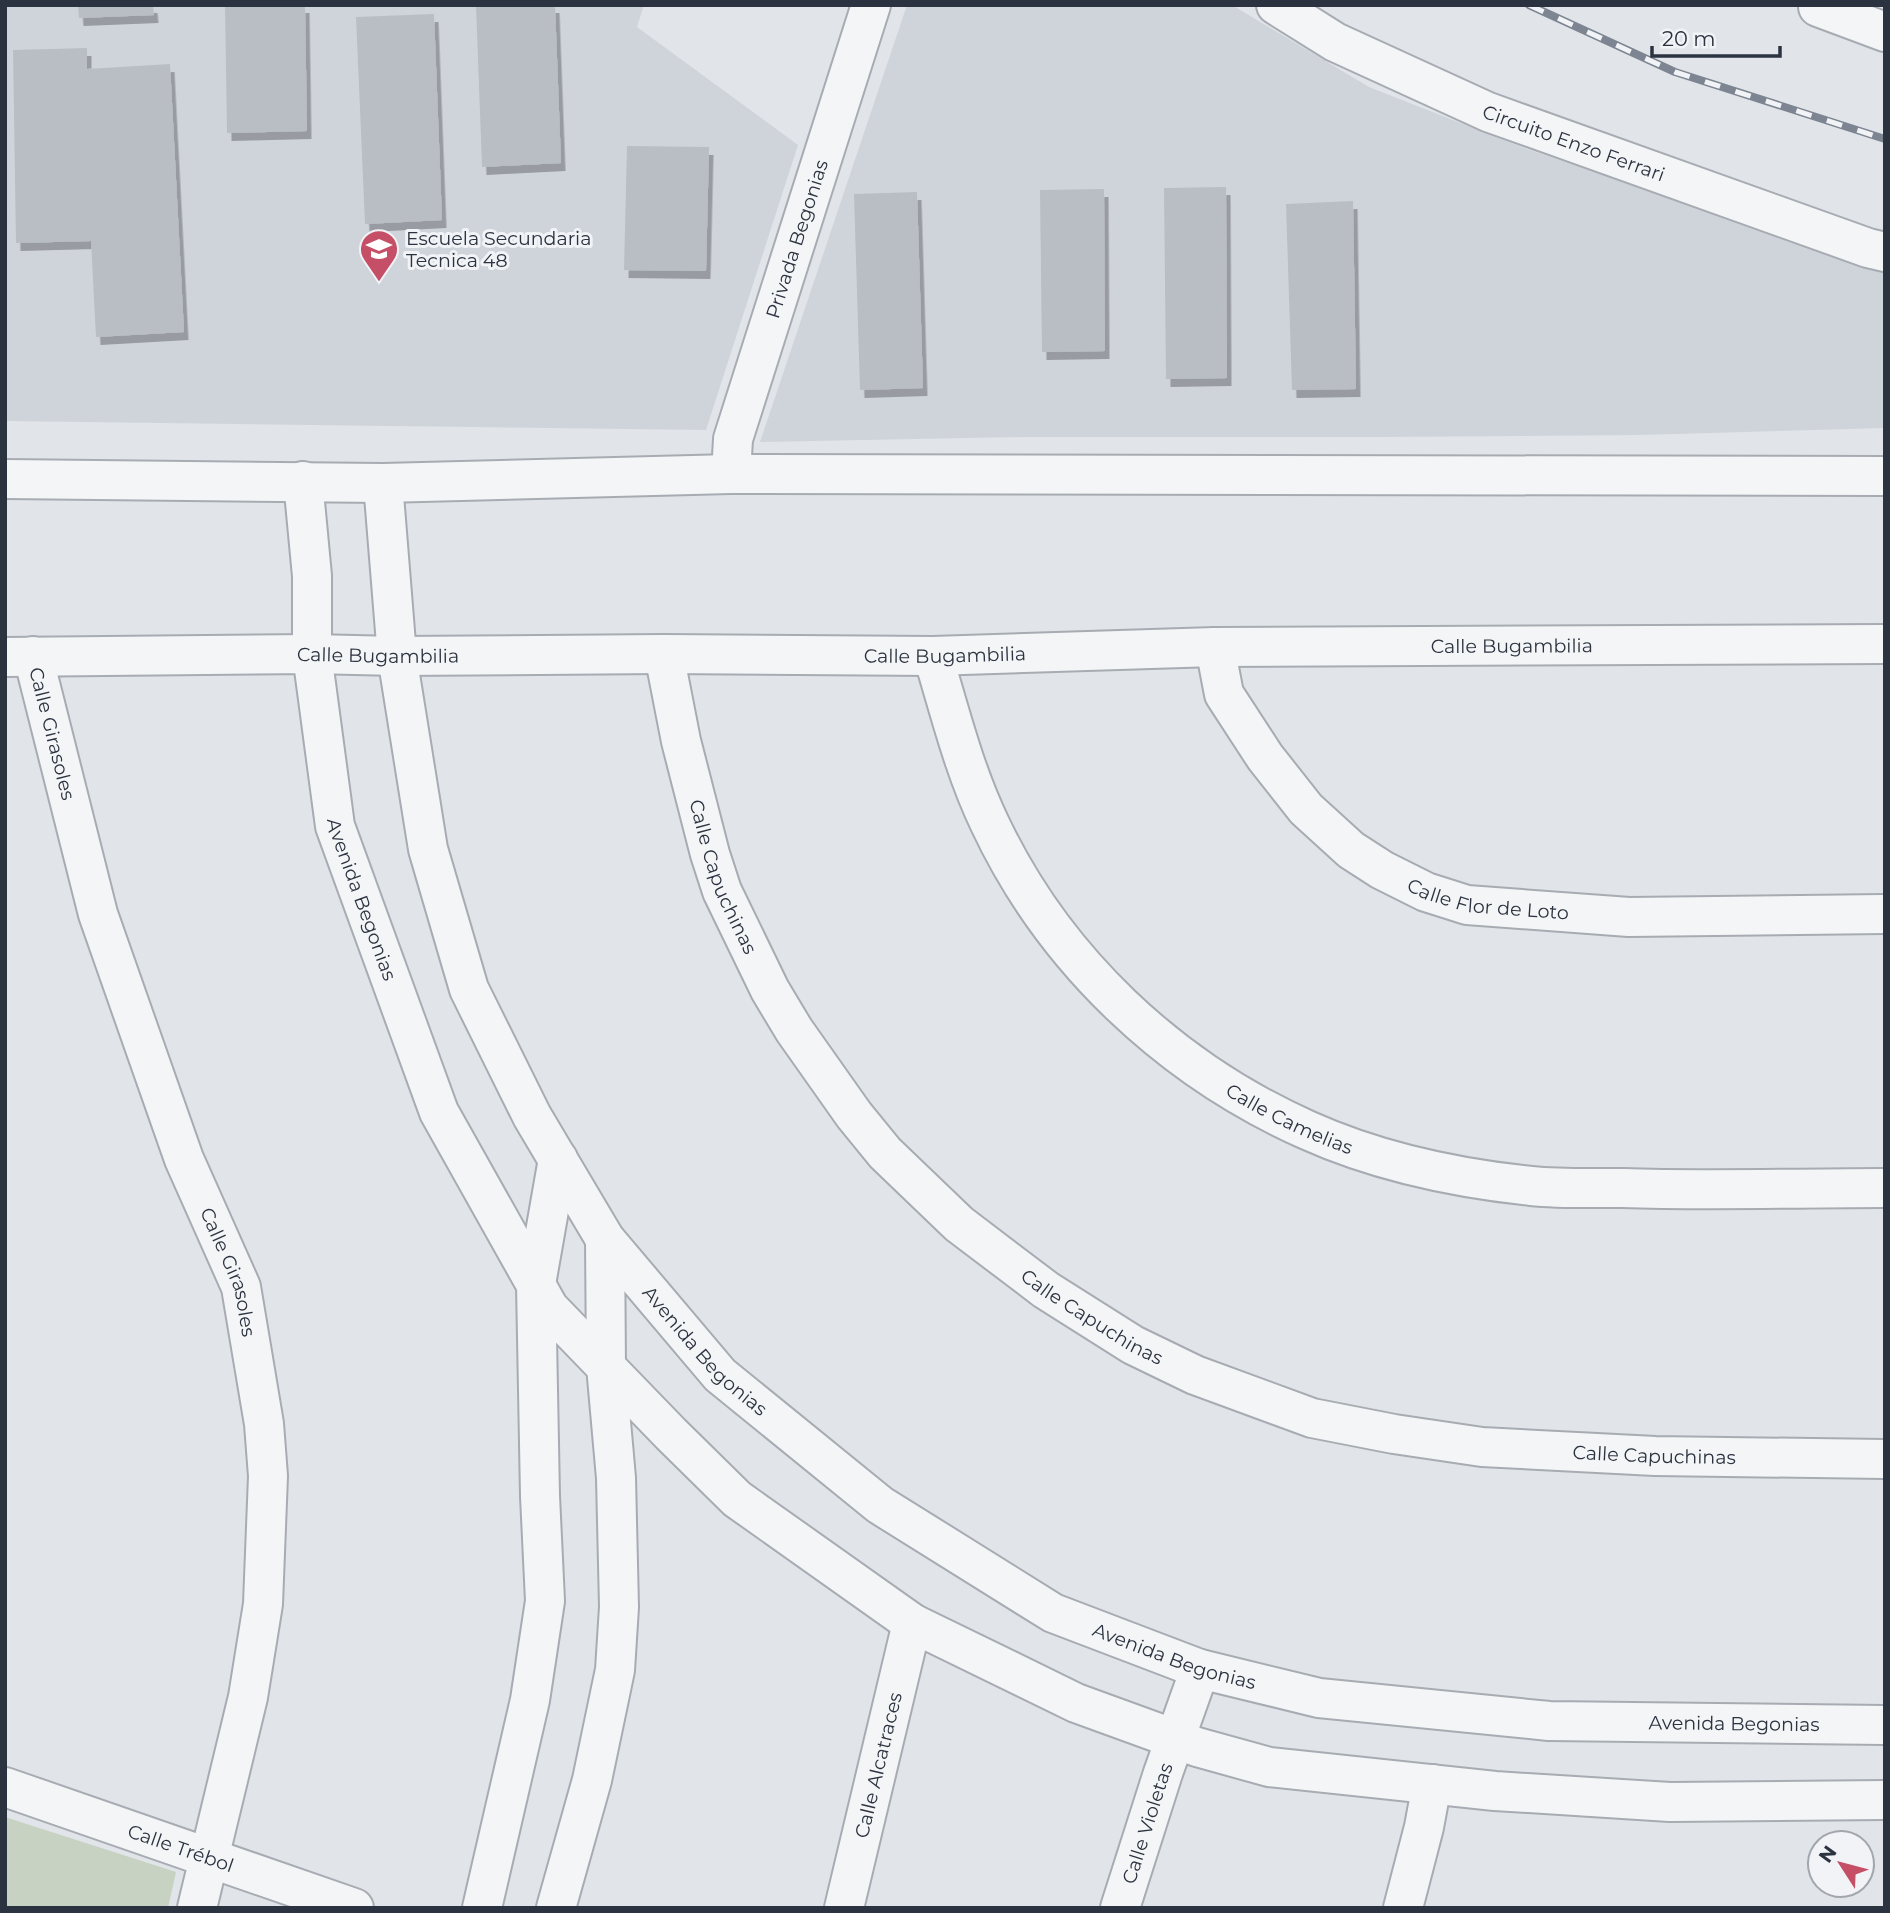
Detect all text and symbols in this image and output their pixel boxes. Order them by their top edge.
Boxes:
scale bar [1652,14,1780,58]
text: 20 m [1662,26,1716,51]
street label: Circuito Enzo Ferrari [1479,100,1668,186]
street label: Privada Begonias [761,157,833,321]
place label: Escuela Secundaria Tecnica 48 [406,227,591,272]
school or university icon: Escuela Secundaria Tecnica 48 [358,228,400,283]
street label: Calle Bugambilia [1431,634,1593,658]
street label: Calle Bugambilia [297,642,459,668]
street label: Calle Bugambilia [864,642,1026,668]
street label: Calle Girasoles [25,665,80,802]
street label: Calle Capuchinas [685,797,762,958]
street label: Avenida Begonias [323,817,402,984]
street label: Calle Flor de Loto [1403,873,1570,924]
street label: Calle Camelias [1222,1078,1356,1159]
street label: Calle Girasoles [196,1204,261,1338]
street label: Calle Capuchinas [1016,1264,1167,1369]
street label: Avenida Begonias [638,1281,772,1420]
street label: Calle Capuchinas [1572,1440,1736,1469]
street label: Avenida Begonias [1090,1618,1258,1694]
street label: Calle Alcatraces [850,1690,907,1840]
street label: Avenida Begonias [1649,1711,1820,1736]
street label: Calle Violetas [1117,1760,1177,1887]
street label: Calle Trébol [125,1819,237,1877]
north arrow [1806,1829,1876,1899]
text: N [1814,1841,1841,1867]

